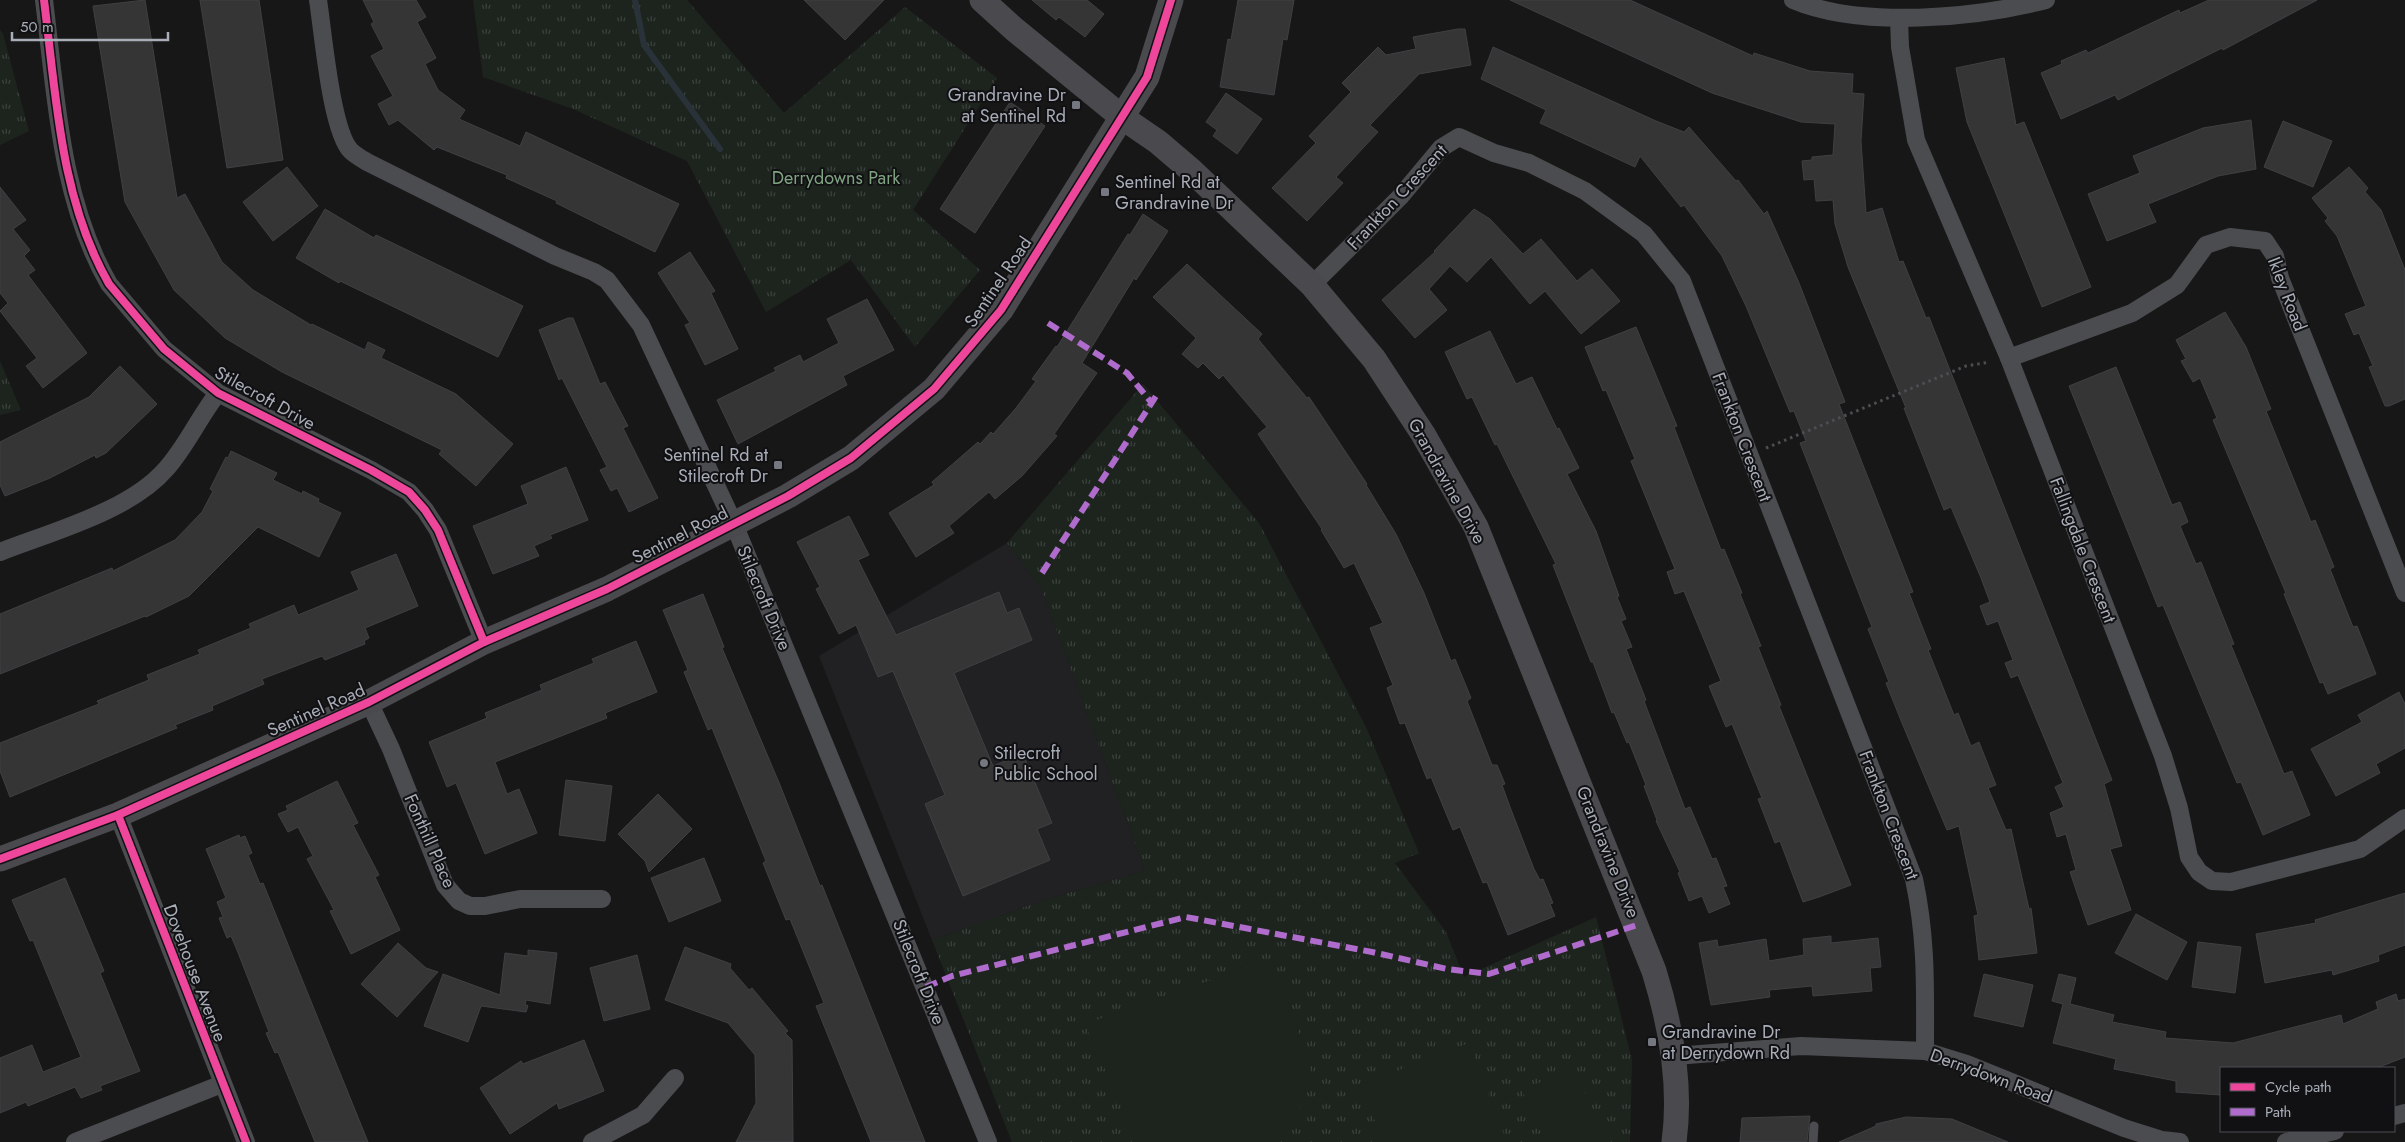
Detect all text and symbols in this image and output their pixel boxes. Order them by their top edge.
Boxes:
scale bar [12,10,169,42]
text: 50 m [20,16,54,38]
place label: Grandravine Dr at Sentinel Rd [948,82,1067,129]
marker: Grandravine Dr at Sentinel Rd [1070,99,1082,111]
street label: Frankton Crescent [1341,138,1453,256]
park label: Derrydowns Park [772,165,900,191]
place label: Sentinel Rd at Grandravine Dr [1115,169,1234,216]
marker: Sentinel Rd at Grandravine Dr [1099,186,1111,198]
street label: Sentinel Road [958,231,1038,333]
street label: Ikley Road [2261,253,2313,335]
street label: Stilecroft Drive [210,360,320,436]
street label: Frankton Crescent [1705,369,1779,506]
street label: Grandravine Drive [1402,413,1492,549]
place label: Sentinel Rd at Stilecroft Dr [663,442,769,489]
marker: Sentinel Rd at Stilecroft Dr [772,459,784,471]
street label: Fallingdale Crescent [2043,473,2123,627]
street label: Sentinel Road [627,500,733,570]
street label: Stilecroft Drive [730,542,798,654]
street label: Sentinel Road [263,677,369,743]
place label: Stilecroft Public School [994,740,1098,787]
street label: Frankton Crescent [1852,747,1926,884]
marker: Stilecroft Public School [978,757,990,769]
street label: Grandravine Drive [1570,782,1646,922]
street label: Fonthill Place [398,790,462,892]
street label: Dovehouse Avenue [157,900,233,1046]
street label: Stilecroft Drive [886,915,952,1029]
place label: Grandravine Dr at Derrydown Rd [1662,1019,1790,1066]
marker: Grandravine Dr at Derrydown Rd [1646,1036,1658,1048]
street label: Derrydown Road [1926,1042,2056,1110]
legend [2220,1067,2395,1132]
text: Cycle path [2265,1076,2332,1098]
text: Path [2265,1101,2291,1123]

